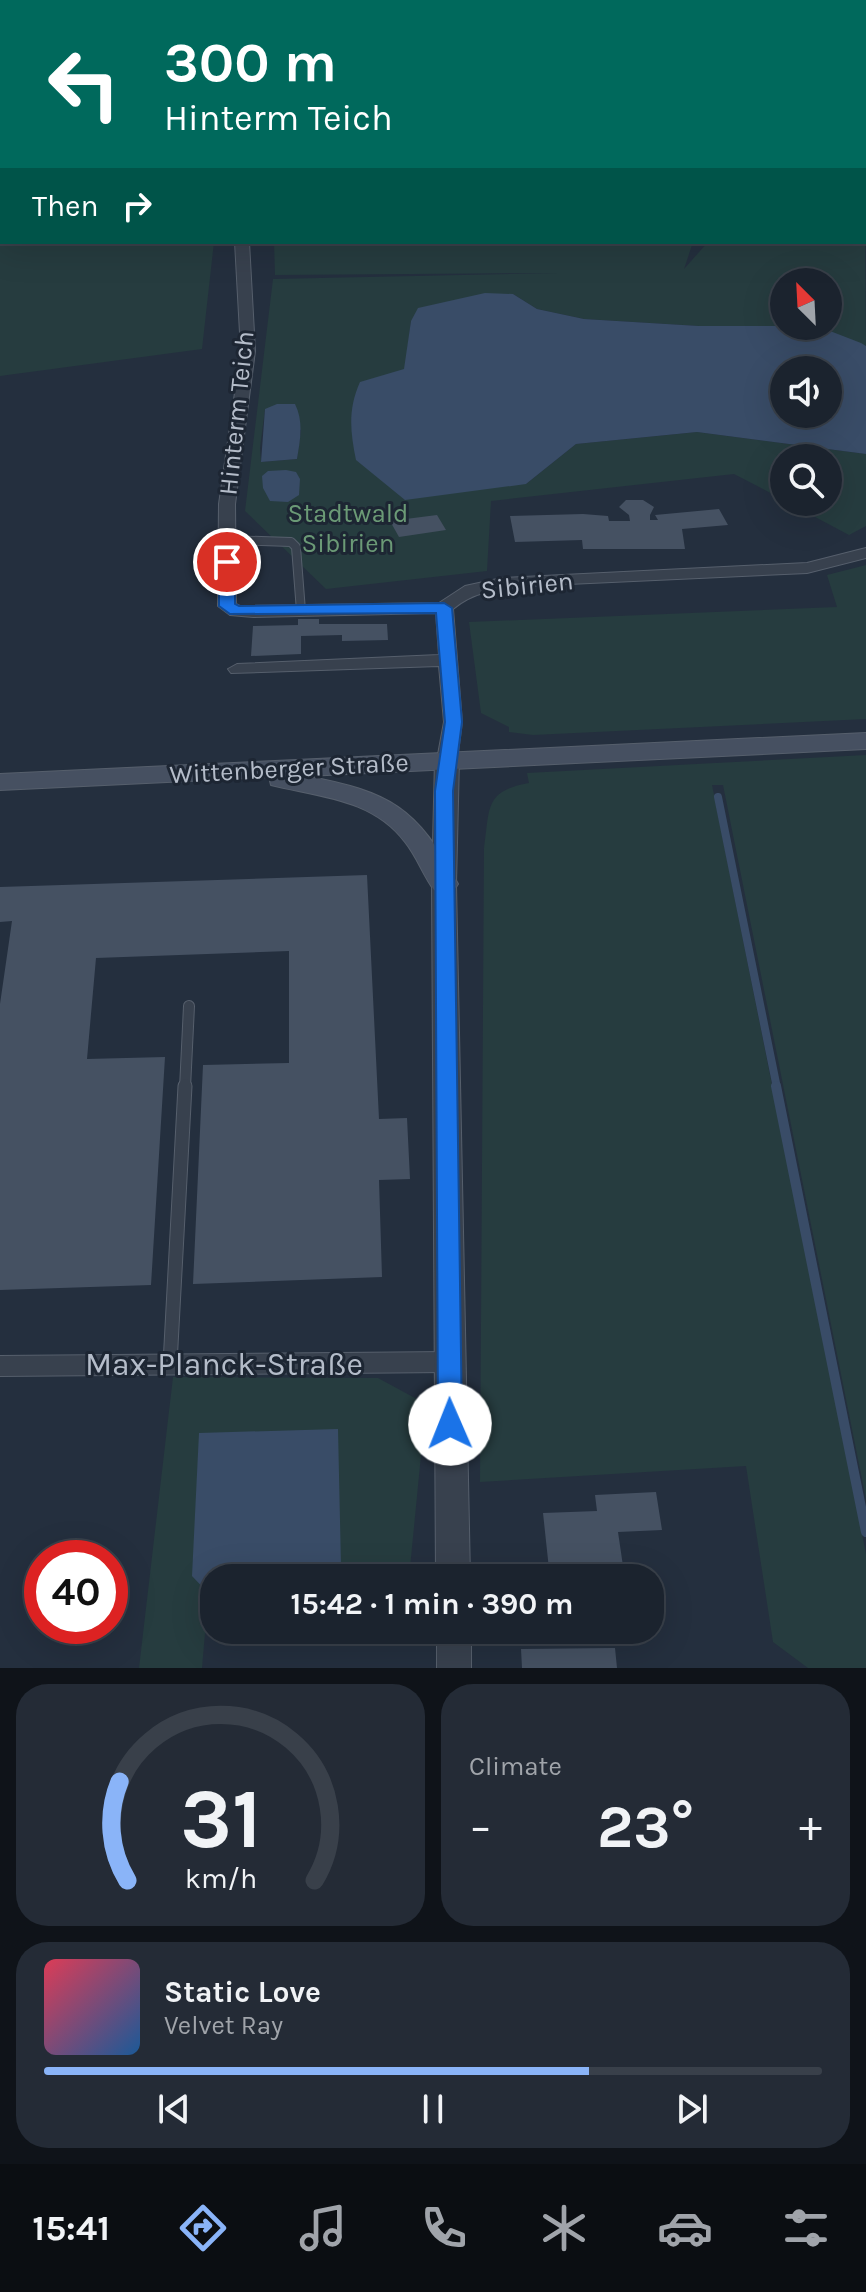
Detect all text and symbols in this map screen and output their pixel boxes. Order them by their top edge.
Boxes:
text: 300 m [164,30,337,95]
icon: left [32,32,136,136]
text: Hinterm Teich [164,97,393,139]
icon: right [115,184,159,228]
text: Then [32,188,99,224]
north arrow [770,268,842,340]
map controls [770,268,842,516]
street label: Hinterm Teich [212,329,261,497]
button: sound [770,356,842,428]
button: search [770,444,842,516]
park label: Stadtwald Sibirien [288,498,408,559]
pin [193,528,261,596]
icon: arrive [205,540,249,584]
street label: Sibirien [479,565,575,606]
street label: Wittenberger Straße [169,747,409,790]
street label: Max-Planck-Straße [85,1346,363,1383]
position arrow [408,1382,492,1466]
speed limit sign: 40 [24,1540,128,1644]
text: 15:42 · 1 min · 390 m [291,1586,573,1622]
text: Climate [469,1751,562,1782]
text: 31 [180,1771,261,1868]
text: 23° [597,1792,694,1862]
text: − [469,1801,492,1852]
text: + [799,1801,822,1852]
text: km/h [184,1862,257,1895]
text: Static Love [164,1974,321,2010]
text: Velvet Ray [164,2010,283,2041]
icon: previous [152,2087,196,2131]
icon: pause [411,2087,455,2131]
icon: next [670,2087,714,2131]
icon: directions [175,2200,231,2256]
icon: music [295,2200,351,2256]
icon: phone [416,2200,472,2256]
icon: climate [536,2200,592,2256]
icon: car [657,2200,713,2256]
icon: filters [778,2200,834,2256]
text: 15:41 [32,2207,110,2249]

